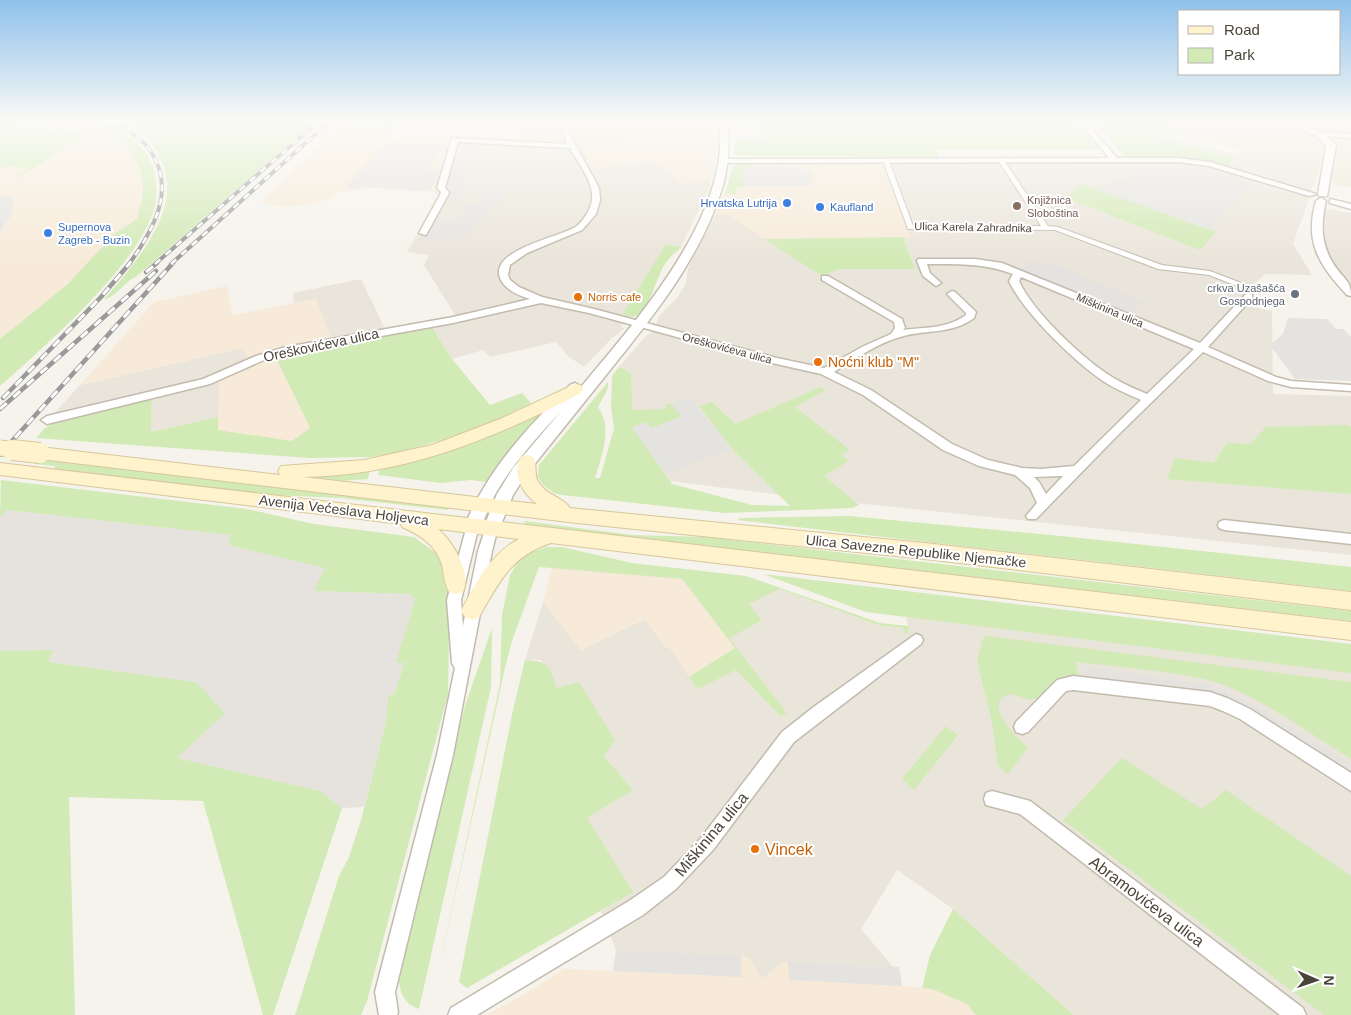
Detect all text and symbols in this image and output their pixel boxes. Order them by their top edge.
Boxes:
legend [1178,10,1341,75]
text: Road [1224,21,1260,38]
text: Park [1224,46,1255,63]
place label: Knjižnica Sloboština [1027,194,1079,219]
place label: Hrvatska Lutrija [701,197,778,209]
marker: Hrvatska Lutrija [781,197,793,209]
marker: Knjižnica Sloboština [1011,200,1023,212]
marker: Kaufland [814,201,826,213]
place label: Kaufland [830,201,873,213]
street label: Ulica Karela Zahradnika [914,220,1033,234]
place label: Supernova Zagreb - Buzin [58,221,130,246]
marker: Supernova Zagreb - Buzin [42,227,54,239]
place label: crkva Uzašašća Gospodnjega [1207,282,1286,307]
marker: crkva Uzašašća Gospodnjega [1289,288,1301,300]
marker: Norris cafe [572,291,584,303]
place label: Norris cafe [588,291,641,303]
street label: Miškinina ulica [1075,291,1146,330]
street label: Oreškovićeva ulica [262,325,380,365]
street label: Oreškovićeva ulica [681,330,774,366]
place label: Noćni klub "M" [828,354,919,370]
marker: Noćni klub "M" [812,356,824,368]
street label: Avenija Većeslava Holjevca [258,492,430,528]
street label: Ulica Savezne Republike Njemačke [805,531,1027,571]
street label: Miškinina ulica [671,789,751,880]
place label: Vincek [765,841,814,858]
marker: Vincek [749,843,761,855]
street label: Abramovićeva ulica [1086,853,1207,950]
north arrow [1291,955,1341,1005]
text: N [1321,975,1337,986]

